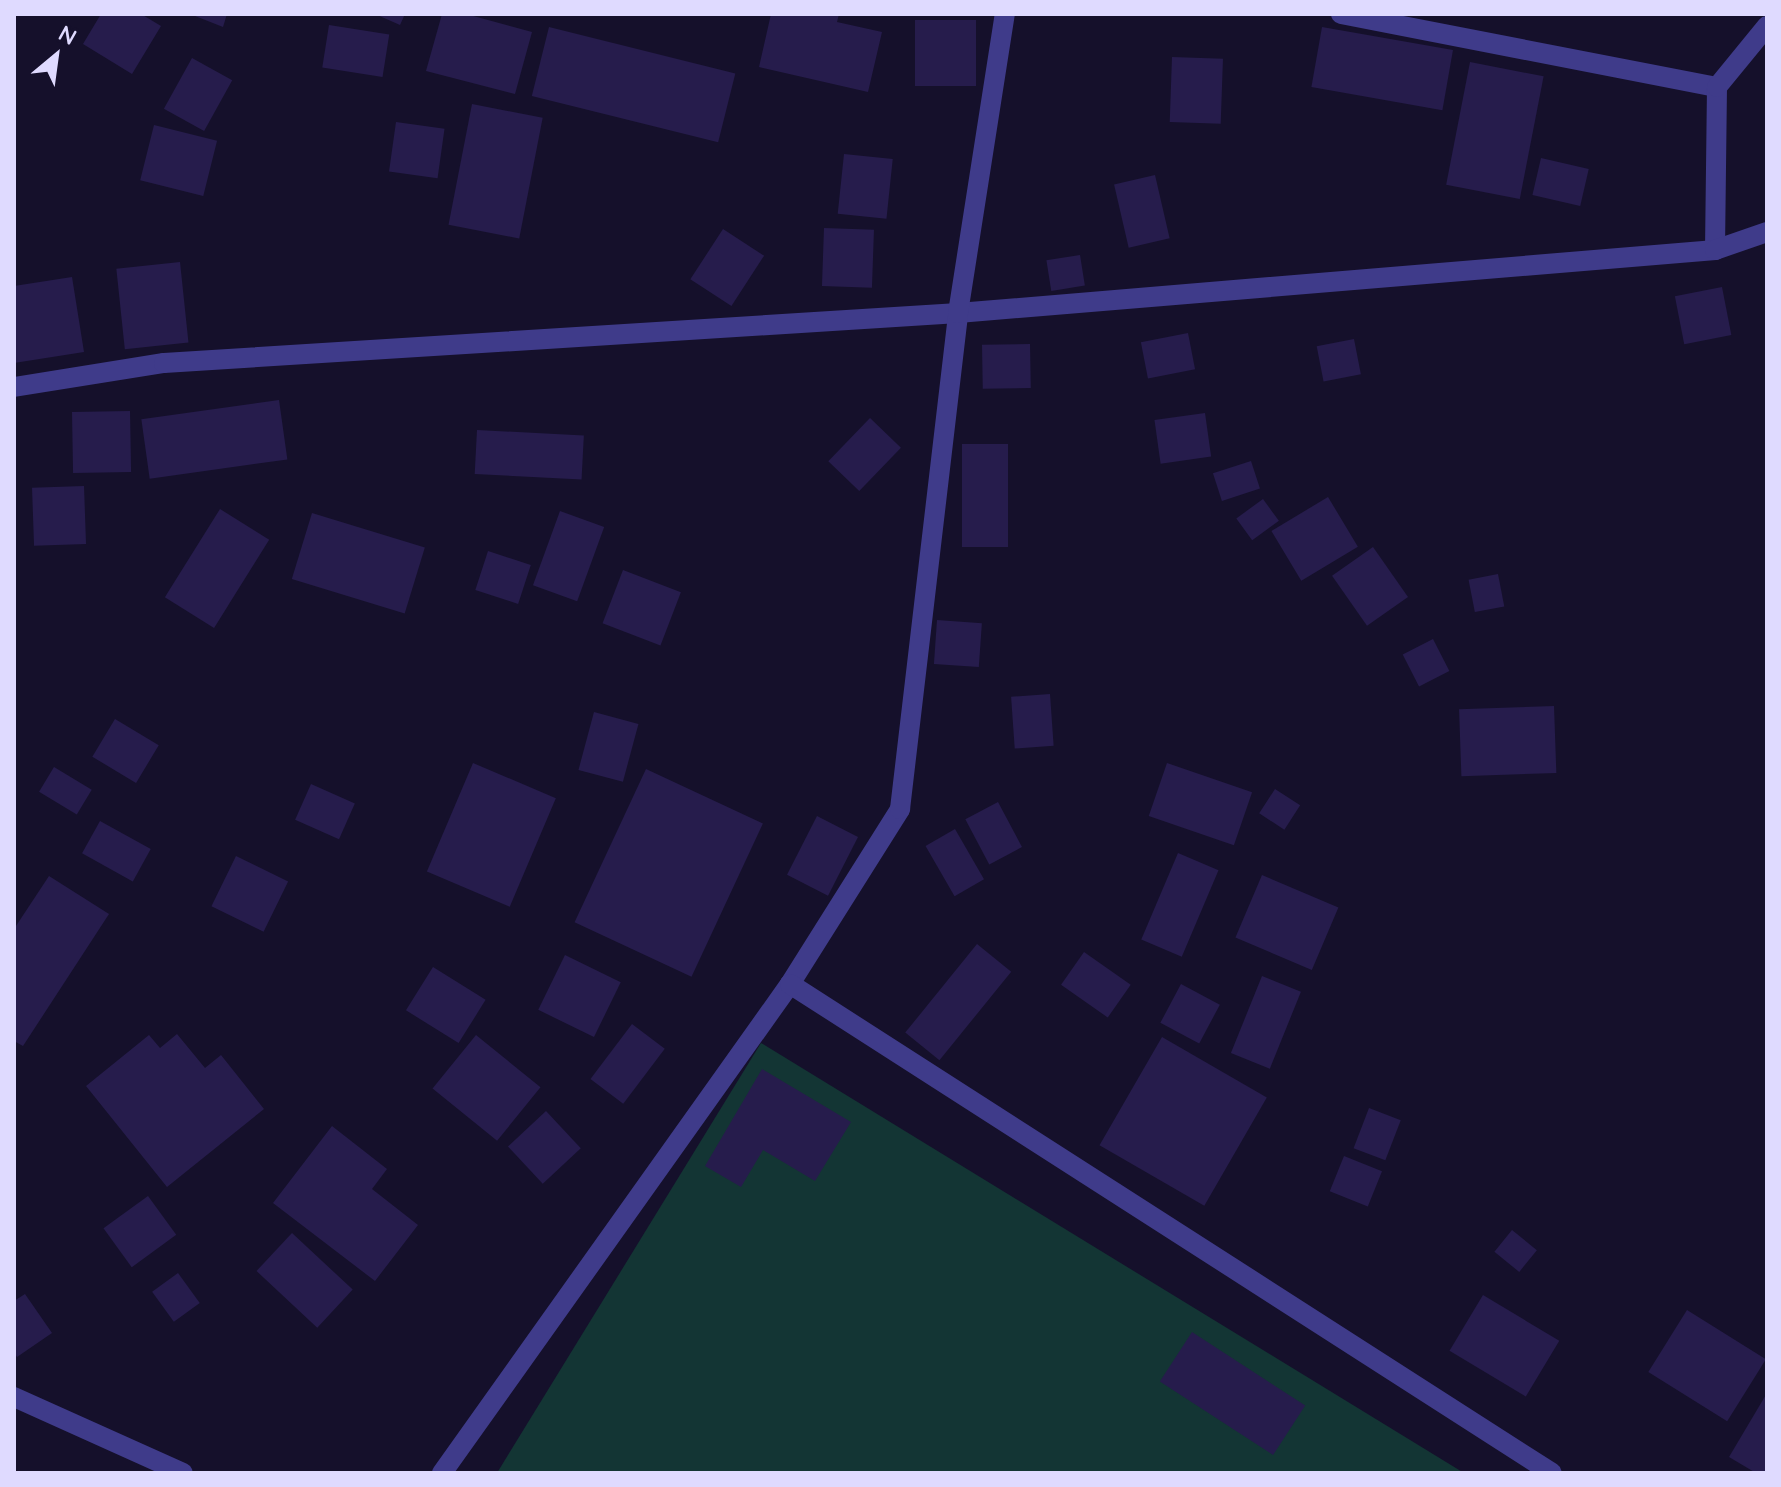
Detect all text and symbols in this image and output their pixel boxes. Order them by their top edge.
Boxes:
north arrow [16,16,96,96]
text: N [54,19,81,51]

